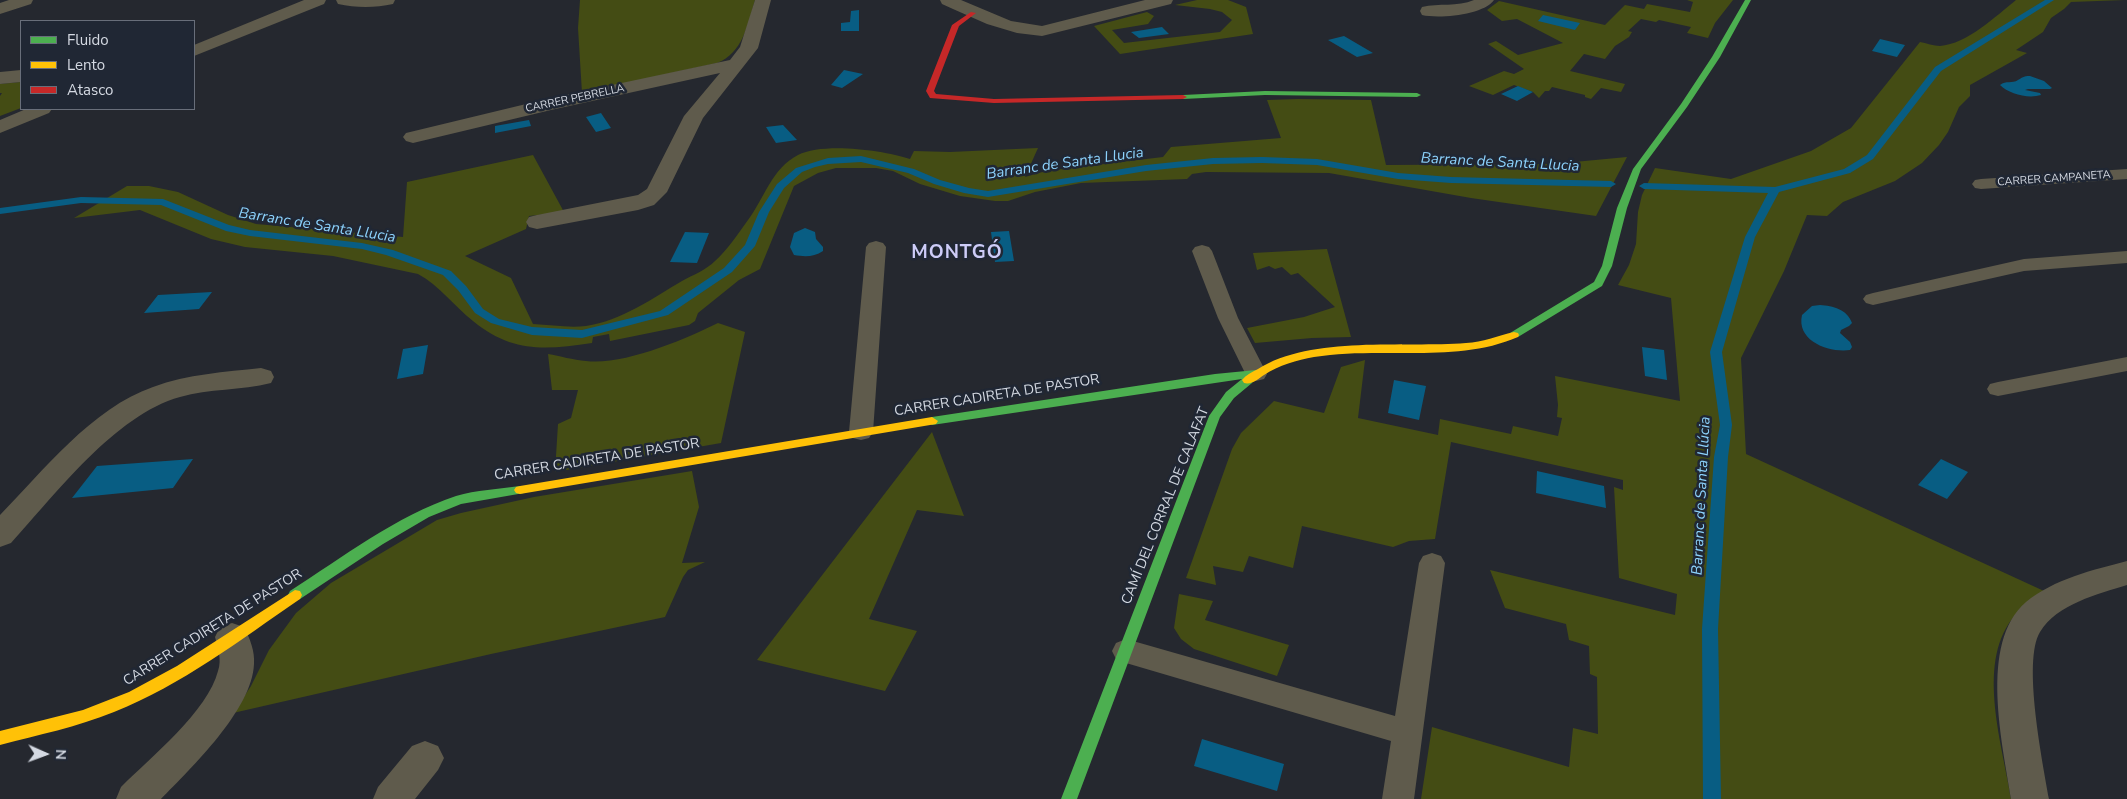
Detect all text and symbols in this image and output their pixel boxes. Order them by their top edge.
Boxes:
legend [20,20,195,110]
text: Fluido [67,30,109,50]
text: Lento [67,55,105,75]
text: Atasco [67,80,113,100]
street label: CARRER PEBRELLA [524,82,626,116]
water label: Barranc de Santa Llucia [985,144,1145,184]
water label: Barranc de Santa Llucia [1420,150,1580,176]
street label: CARRER CAMPANETA [1997,168,2111,190]
water label: Barranc de Santa Llucia [237,205,397,247]
district label: MONTGÓ [911,242,1003,264]
street label: CARRER CADIRETA DE PASTOR [893,371,1101,421]
street label: CAMÍ DEL CORRAL DE CALAFAT [1119,405,1213,607]
water label: Barranc de Santa Llúcia [1689,416,1715,576]
street label: CARRER CADIRETA DE PASTOR [493,435,701,485]
street label: CARRER CADIRETA DE PASTOR [121,566,305,690]
north arrow [20,729,70,779]
text: N [51,749,70,760]

